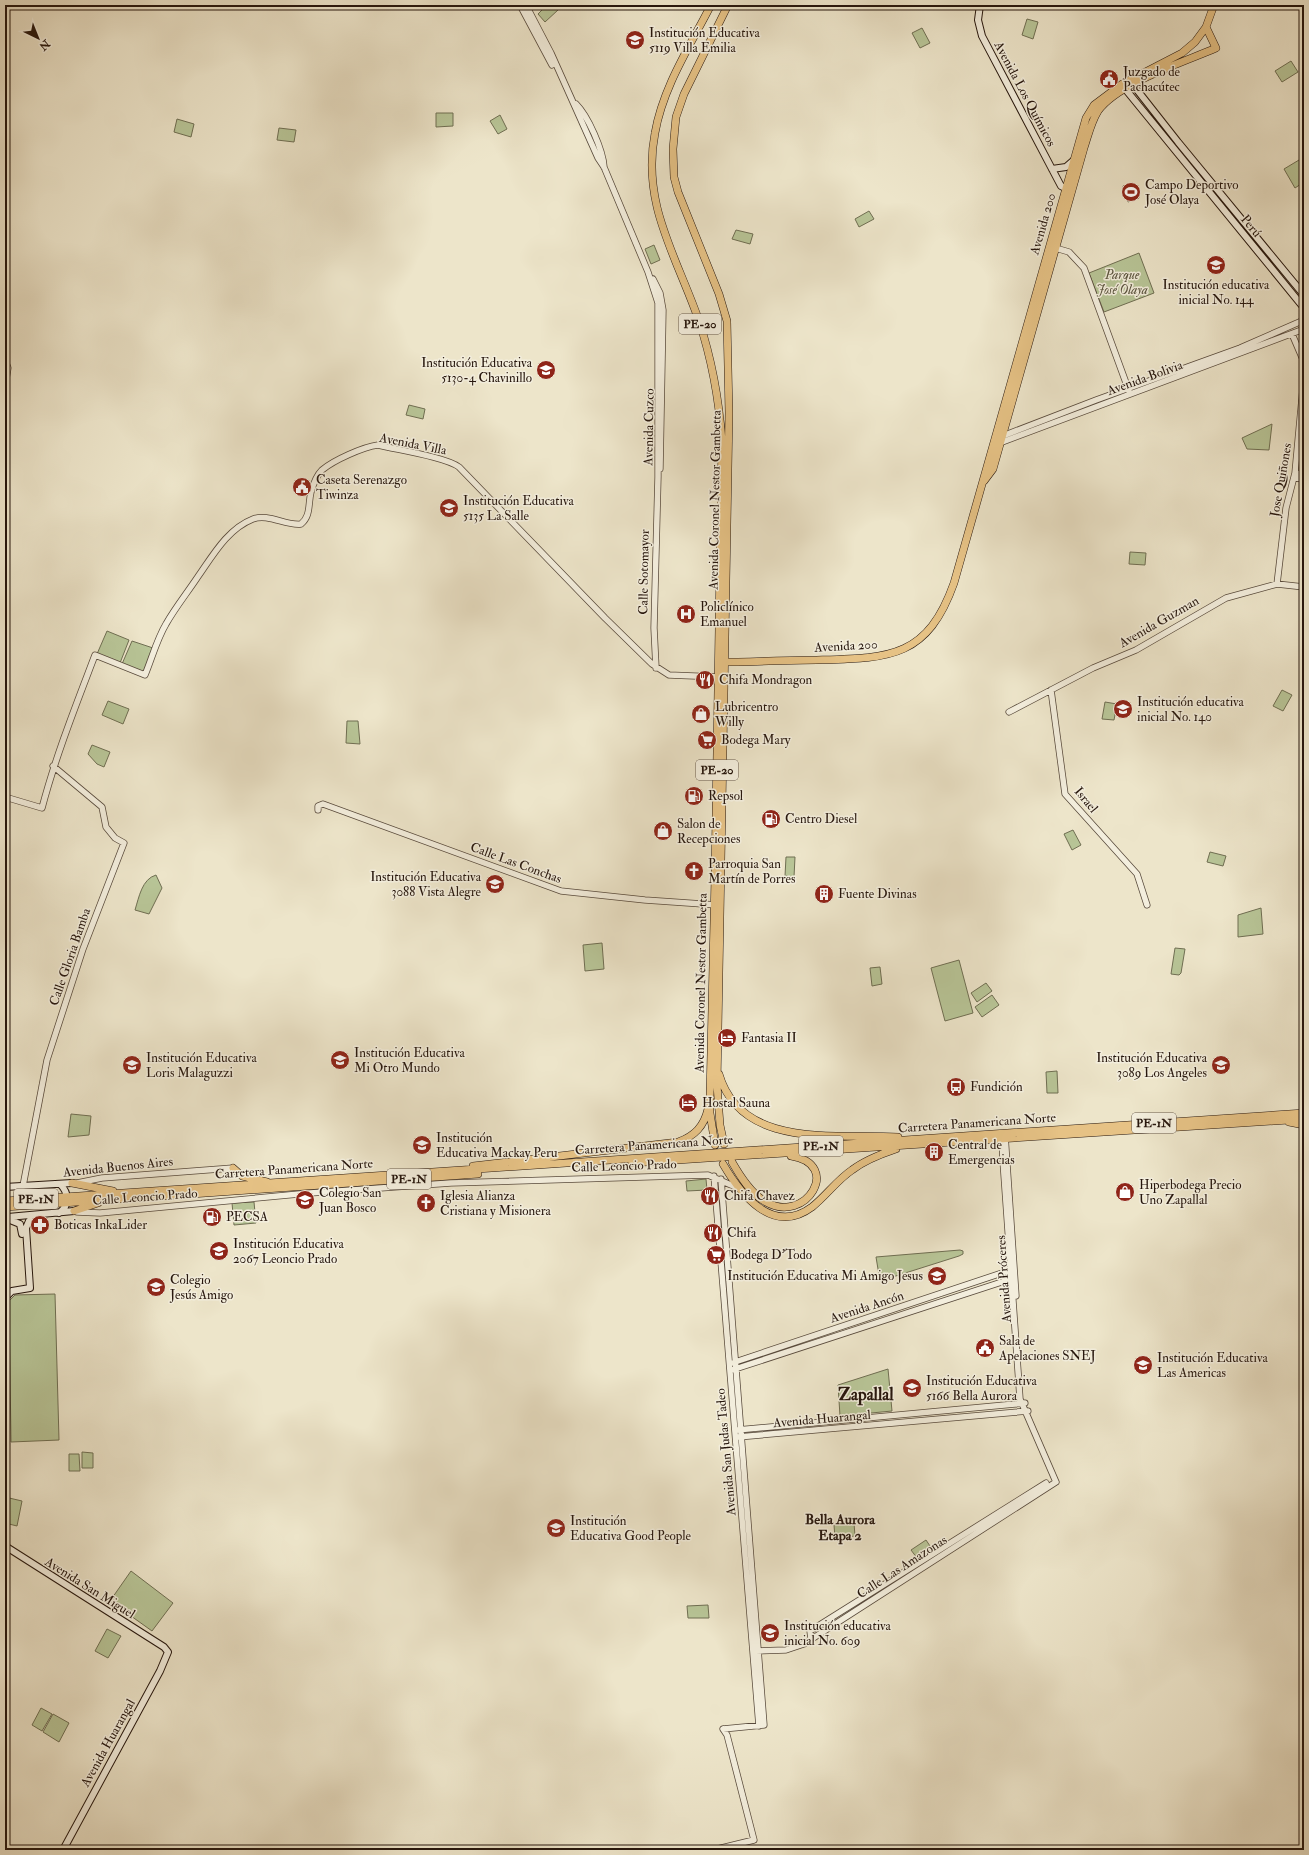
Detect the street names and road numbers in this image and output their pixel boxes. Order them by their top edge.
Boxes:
street label: Avenida Los Químicos [990,38,1060,150]
street label: Avenida 200 [1026,191,1059,258]
street label: Perú [1237,212,1265,241]
road number: PE-20 [679,314,721,334]
street label: Avenida Bolivia [1104,357,1186,399]
street label: Avenida Cuzco [640,388,658,467]
street label: Avenida Coronel Nestor Gambetta [705,409,725,591]
street label: Avenida Villa [377,429,449,458]
street label: Jose Quiñones [1266,441,1295,519]
street label: Calle Sotomayor [635,529,654,615]
street label: Avenida Guzman [1115,593,1202,652]
street label: Avenida 200 [813,636,878,656]
road number: PE-20 [696,760,738,780]
street label: Israel [1071,784,1102,817]
street label: Calle Las Conchas [468,839,564,887]
street label: Avenida Coronel Nestor Gambetta [691,892,711,1074]
street label: Calle Gloria Bamba [46,906,94,1008]
street label: Carretera Panamericana Norte [897,1109,1057,1137]
road number: PE-1N [1132,1113,1176,1133]
street label: Carretera Panamericana Norte [574,1131,734,1159]
road number: PE-1N [799,1136,843,1156]
street label: Avenida Buenos Aires [61,1153,174,1181]
street label: Carretera Panamericana Norte [214,1155,374,1183]
street label: Calle Leoncio Prado [571,1156,677,1176]
road number: PE-1N [387,1169,431,1189]
street label: Calle Leoncio Prado [92,1185,198,1209]
road number: PE-1N [14,1189,58,1209]
street label: Avenida Próceres [993,1234,1015,1324]
street label: Avenida Ancón [827,1287,906,1327]
street label: Avenida San Judas Tadeo [712,1388,740,1517]
street label: Avenida Huarangal [771,1407,872,1431]
street label: Calle Las Amazonas [854,1532,951,1602]
street label: Avenida San Miguel [41,1553,139,1623]
street label: Avenida Huarangal [77,1696,139,1791]

